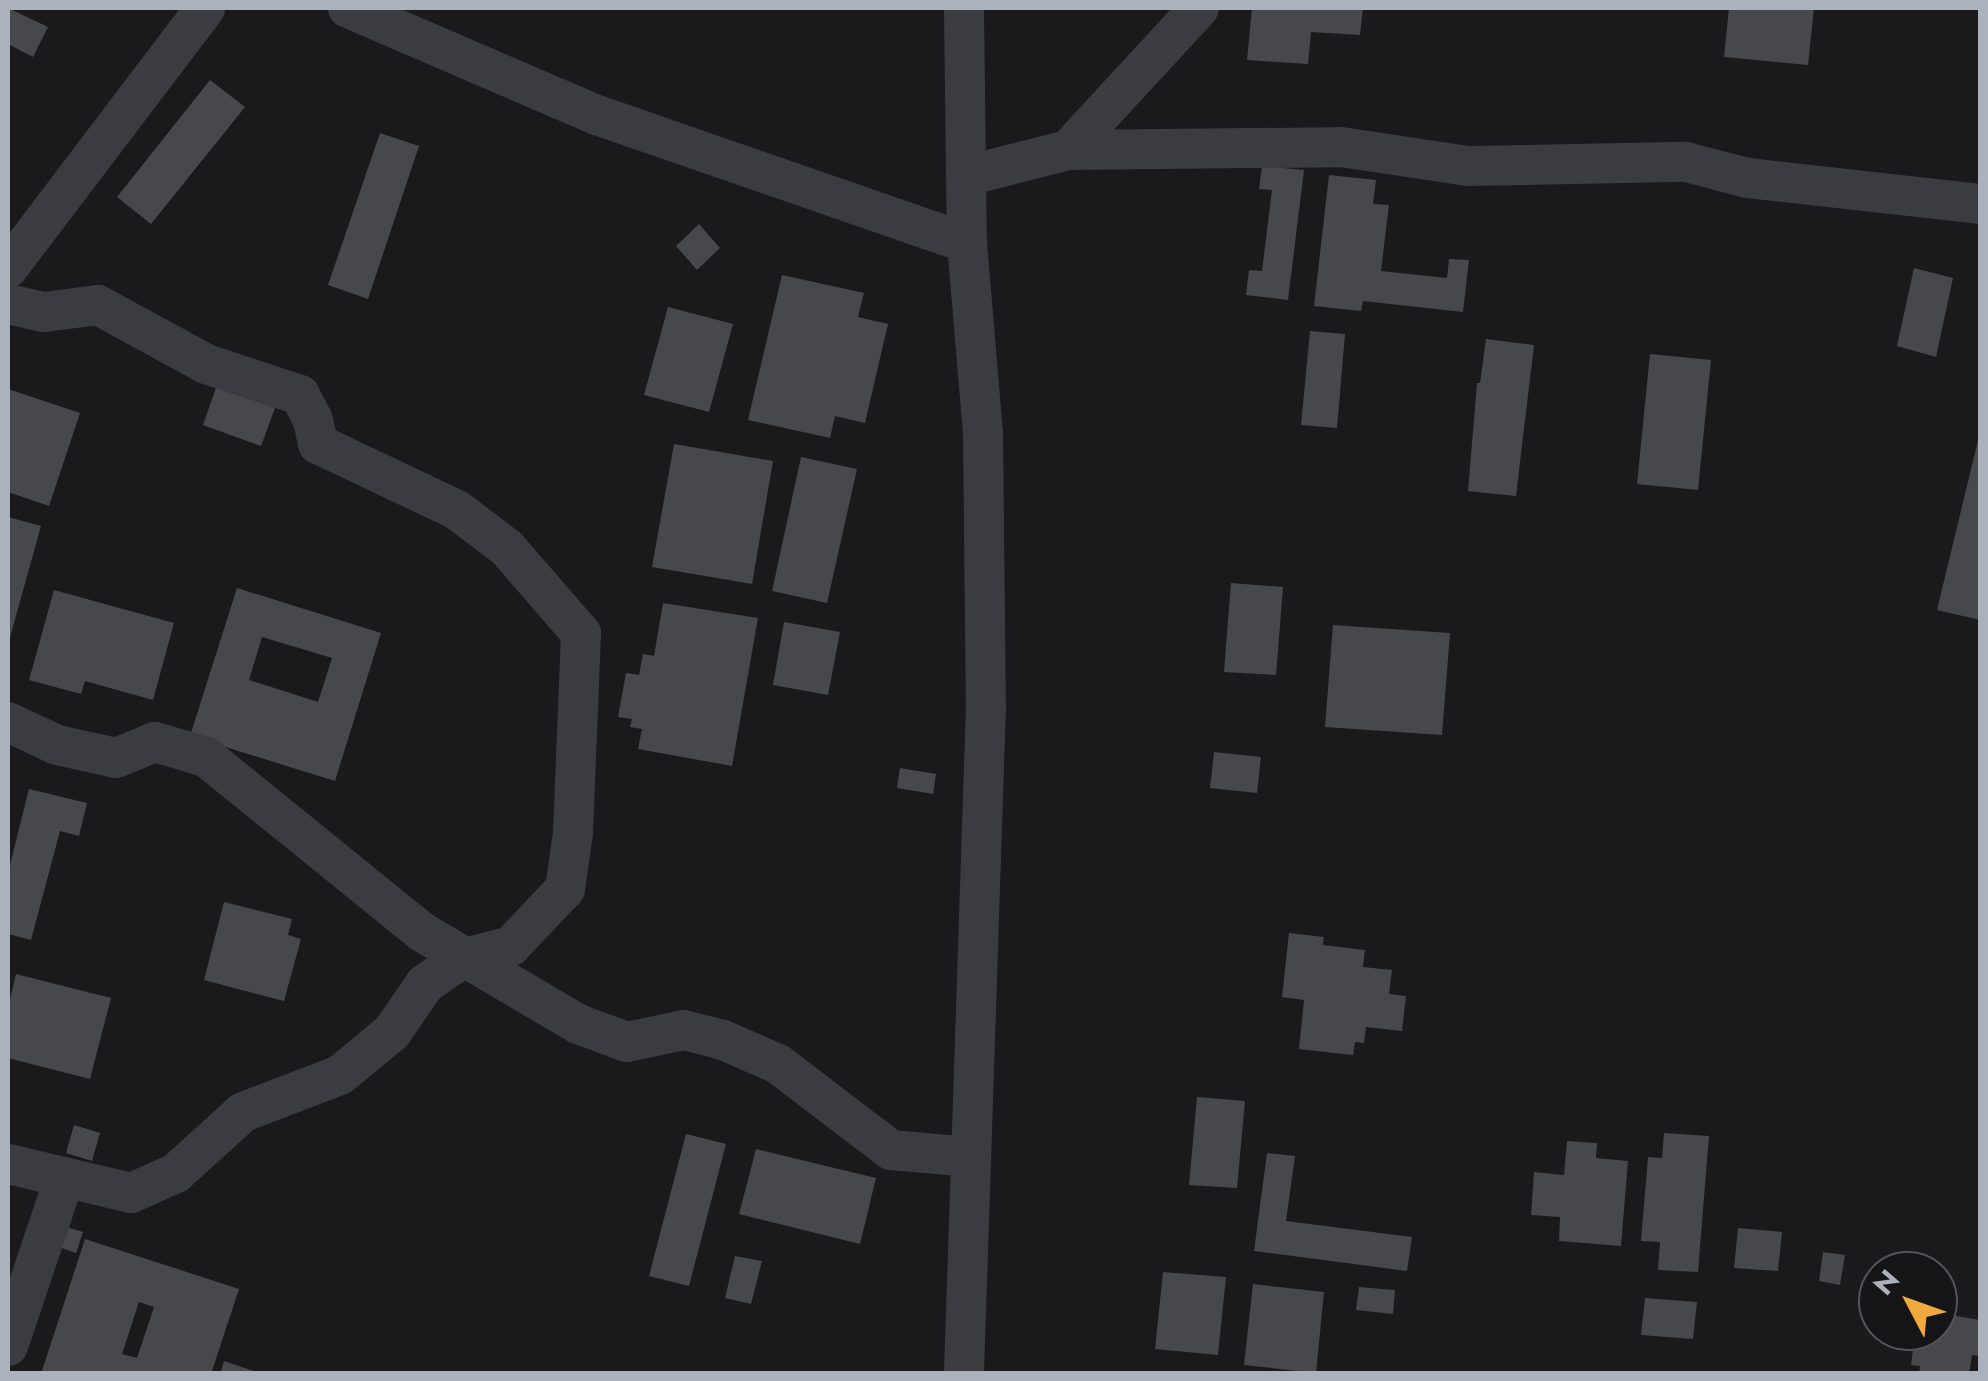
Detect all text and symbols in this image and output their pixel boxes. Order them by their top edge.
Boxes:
north arrow [1858,1251,1958,1351]
text: N [1864,1260,1909,1304]

